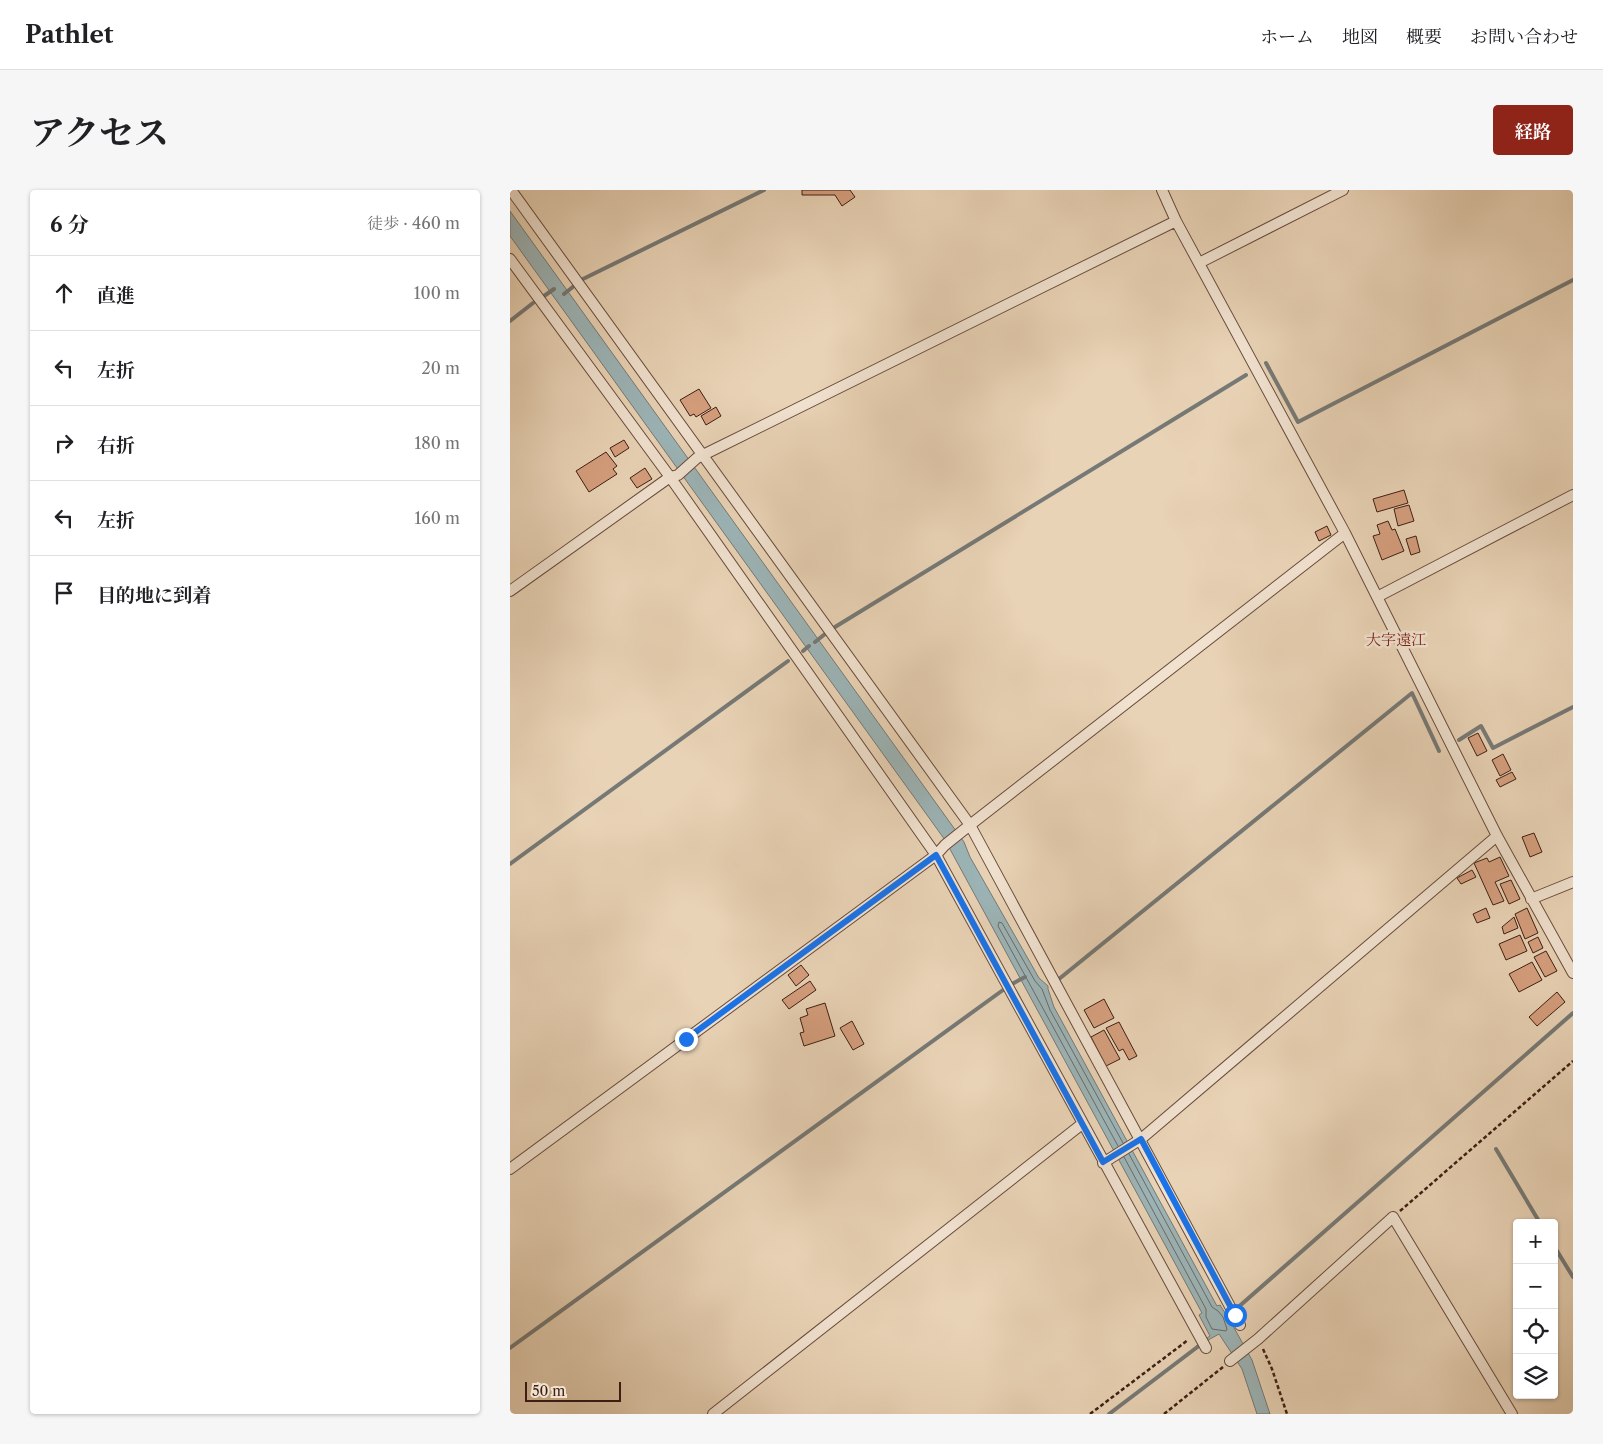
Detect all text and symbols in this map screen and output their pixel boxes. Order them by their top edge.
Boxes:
text: Pathlet [25,20,113,49]
text: ホーム [1260,26,1314,48]
text: 地図 [1342,26,1378,48]
text: 概要 [1406,26,1442,48]
text: お問い合わせ [1470,26,1578,48]
button: 経路 [1493,105,1573,155]
text: アクセス [30,111,169,154]
text: 6 分 [50,212,89,237]
text: 徒歩 · 460 m [367,213,460,233]
icon: ahead [50,279,78,307]
text: 100 m [414,283,460,303]
text: 直進 [97,284,135,307]
icon: left [50,354,78,382]
text: 20 m [421,358,460,378]
text: 左折 [97,359,135,382]
icon: right [50,429,78,457]
text: 180 m [414,433,460,453]
text: 右折 [97,434,135,457]
icon: left [50,504,78,532]
text: 160 m [415,508,460,528]
text: 左折 [97,509,135,532]
icon: arrive [50,579,78,607]
text: 目的地に到着 [97,584,211,607]
district label: 大字遠江 [1366,630,1426,649]
route end [675,1028,698,1051]
map controls [1513,1219,1558,1399]
button: + [1513,1219,1558,1264]
button: − [1513,1264,1558,1309]
route start [1224,1304,1247,1327]
button: locate [1513,1309,1558,1354]
button: layers [1513,1354,1558,1399]
scale bar [525,1379,621,1402]
text: 50 m [532,1382,565,1400]

